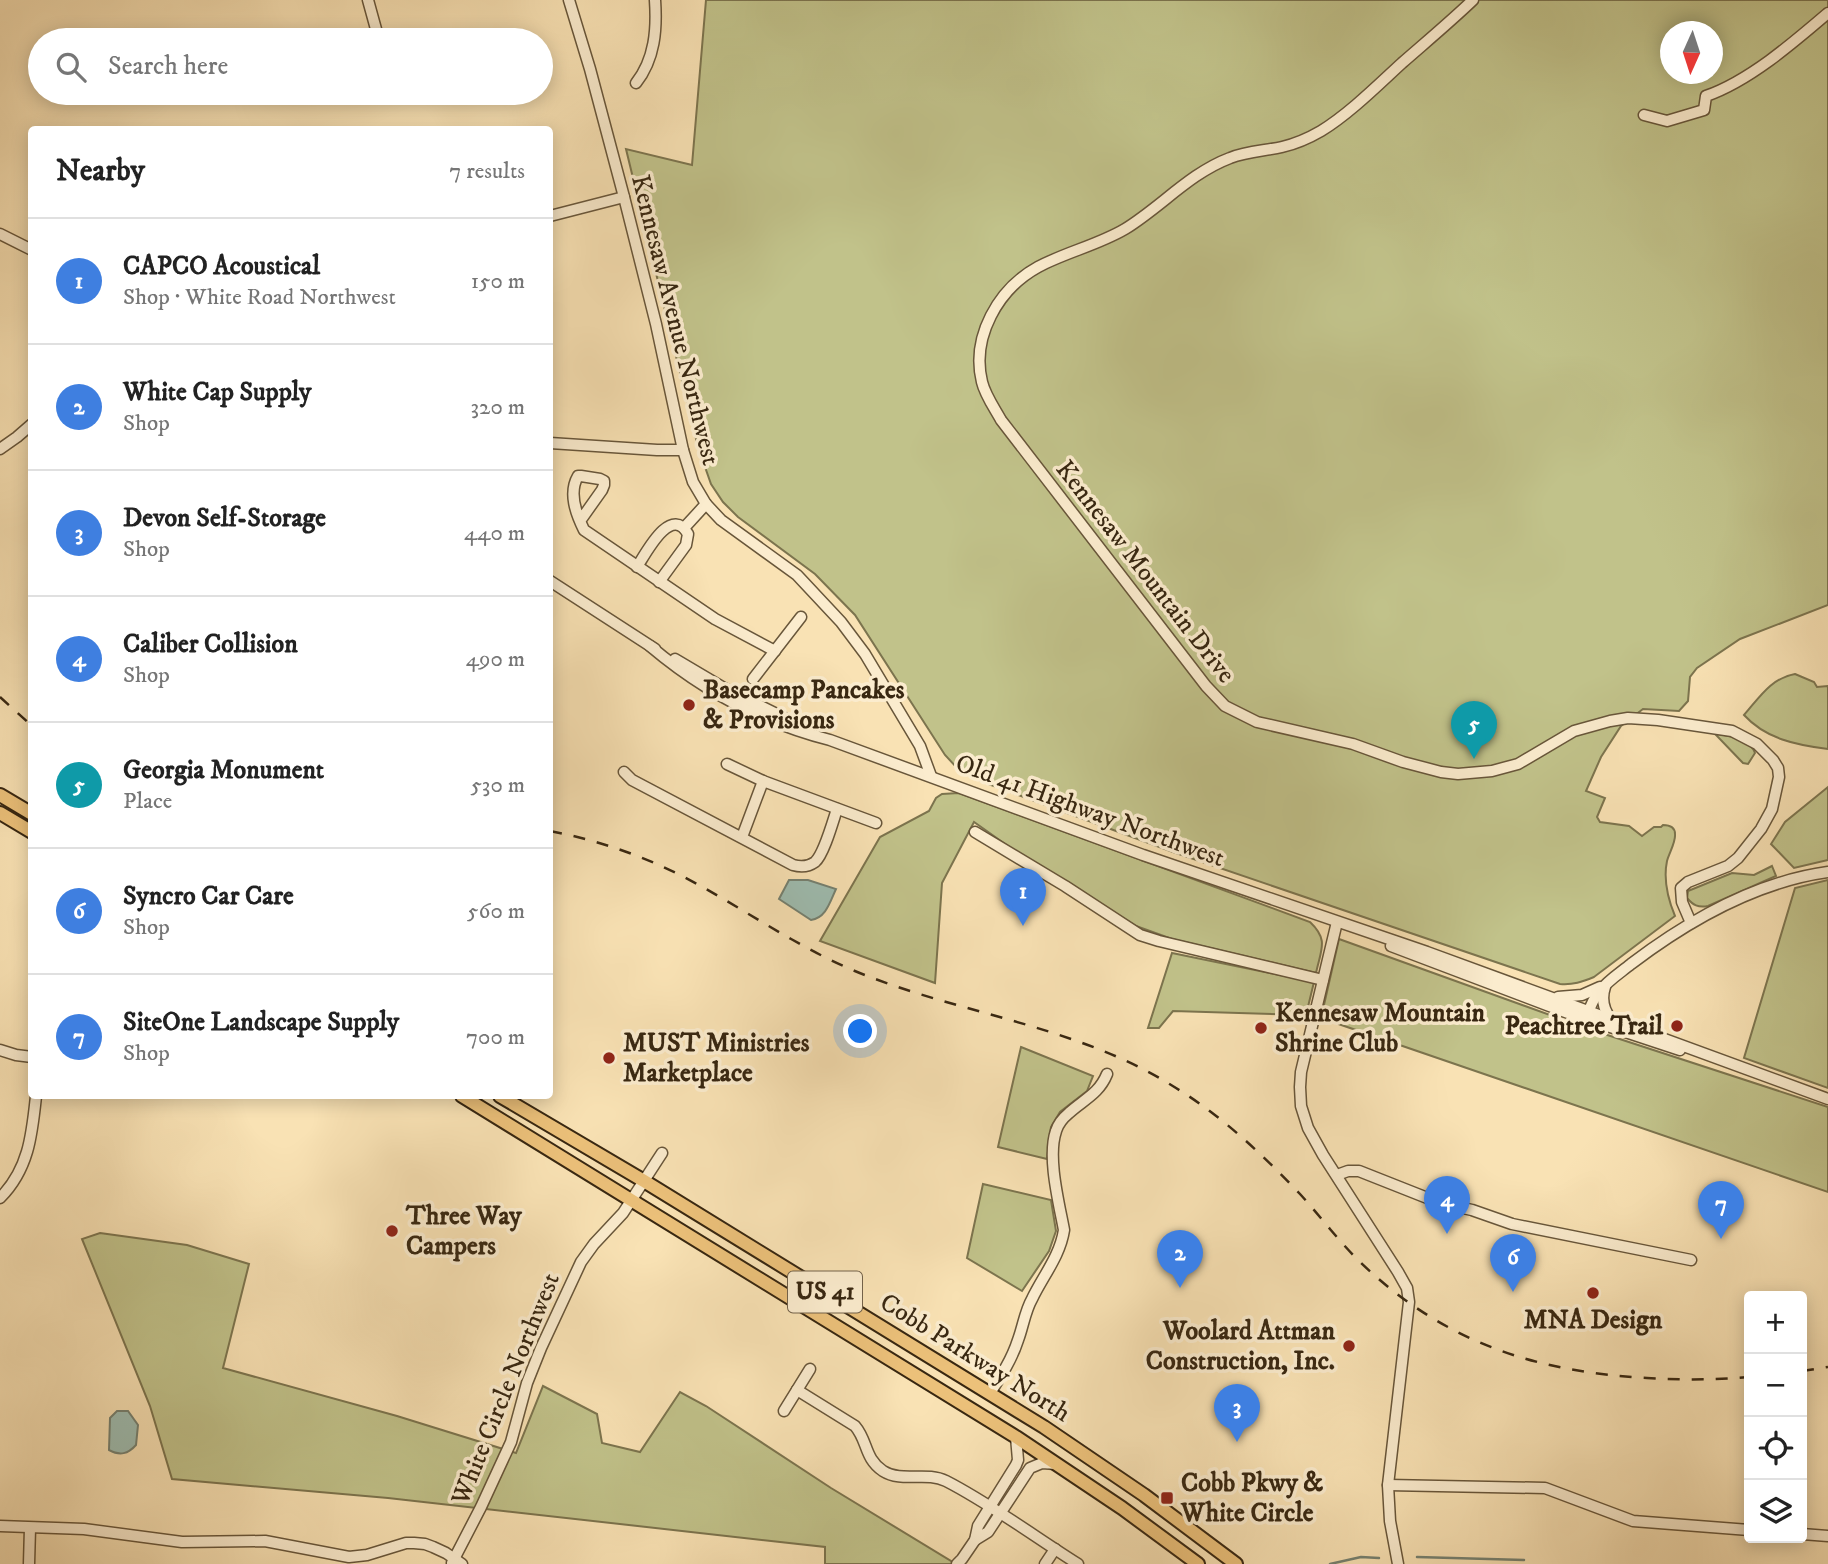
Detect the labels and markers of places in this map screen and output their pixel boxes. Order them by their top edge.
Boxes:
place label: Basecamp Pancakes & Provisions [703,674,905,737]
marker: Basecamp Pancakes & Provisions [681,697,697,713]
pin: 5 [1451,701,1497,759]
pin: 1 [1000,868,1046,926]
place label: Kennesaw Mountain Shrine Club [1275,997,1486,1060]
place label: Peachtree Trail [1504,1010,1664,1043]
marker: Peachtree Trail [1669,1018,1685,1034]
marker: Kennesaw Mountain Shrine Club [1253,1020,1269,1036]
place label: MUST Ministries Marketplace [623,1027,810,1090]
marker: MUST Ministries Marketplace [601,1050,617,1066]
pin: 4 [1424,1176,1470,1234]
pin: 7 [1698,1181,1744,1239]
place label: Three Way Campers [405,1200,522,1263]
marker: Three Way Campers [384,1223,400,1239]
pin: 2 [1157,1230,1203,1288]
pin: 6 [1490,1234,1536,1292]
marker: MNA Design [1585,1285,1601,1301]
place label: MNA Design [1524,1304,1663,1337]
place label: Woolard Attman Construction, Inc. [1146,1315,1335,1378]
marker: Woolard Attman Construction, Inc. [1341,1338,1357,1354]
pin: 3 [1214,1384,1260,1442]
place label: Cobb Pkwy & White Circle [1180,1467,1323,1530]
marker: Cobb Pkwy & White Circle [1159,1490,1175,1506]

